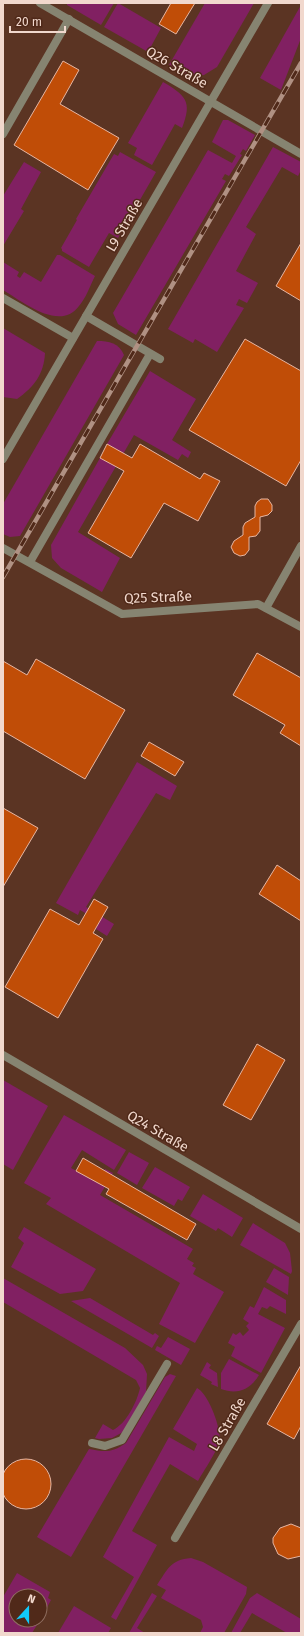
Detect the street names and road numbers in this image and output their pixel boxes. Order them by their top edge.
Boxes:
street label: Q26 Straße [143,43,211,92]
street label: L9 Straße [102,196,146,255]
street label: Q25 Straße [124,588,192,607]
street label: Q24 Straße [124,1107,192,1156]
street label: L8 Straße [205,1394,250,1454]

